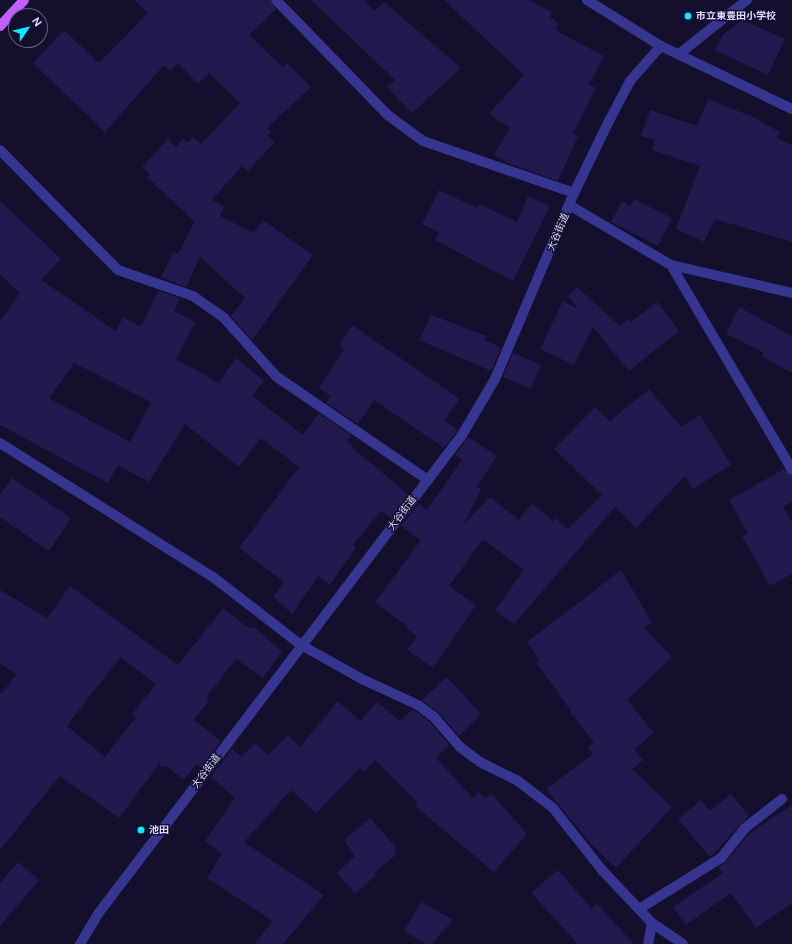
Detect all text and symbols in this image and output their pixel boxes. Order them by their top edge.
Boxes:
north arrow [8,8,48,48]
place label: 市立東豊田小学校 [696,10,776,22]
marker: 市立東豊田小学校 [683,11,693,21]
text: N [29,14,45,29]
street label: 大谷街道 [545,211,571,253]
street label: 大谷街道 [385,493,419,533]
street label: 大谷街道 [189,751,223,791]
place label: 池田 [149,824,169,836]
marker: 池田 [136,825,146,835]

